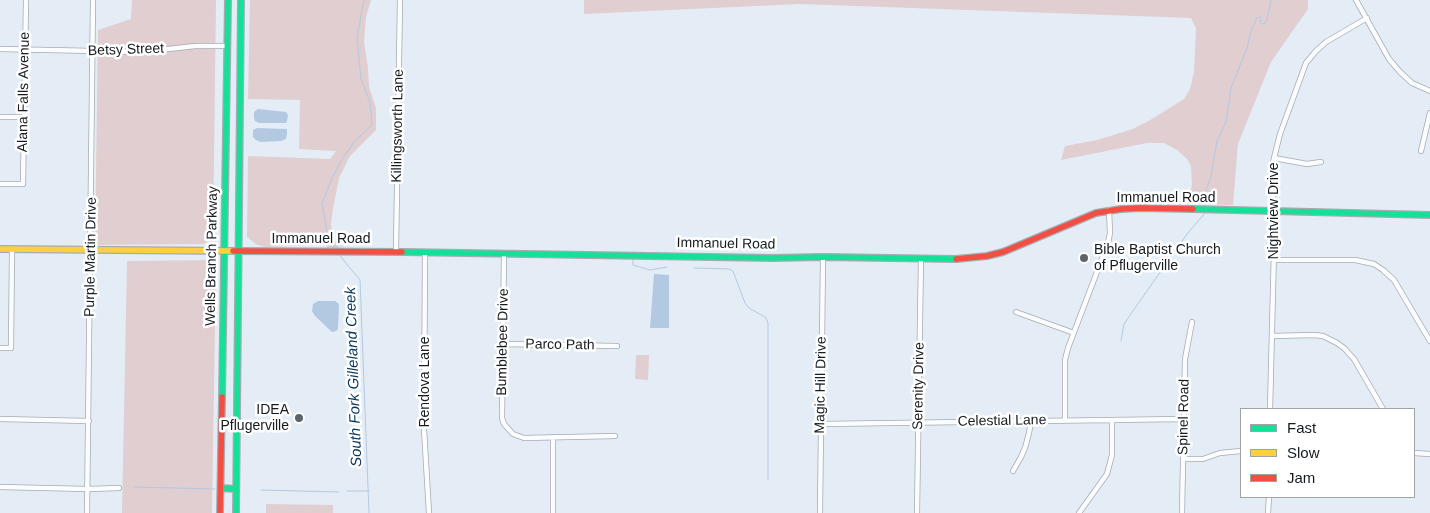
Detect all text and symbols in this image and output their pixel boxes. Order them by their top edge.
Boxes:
street label: Alana Falls Avenue [15,32,33,152]
street label: Betsy Street [88,40,164,60]
street label: Killingsworth Lane [389,69,407,183]
street label: Nightview Drive [1266,162,1282,260]
street label: Wells Branch Parkway [202,186,222,326]
street label: Immanuel Road [1117,190,1215,206]
street label: Purple Martin Drive [82,197,100,317]
street label: Immanuel Road [272,231,370,247]
street label: Immanuel Road [676,235,776,253]
place label: Bible Baptist Church of Pflugerville [1094,242,1221,274]
marker: Bible Baptist Church of Pflugerville [1078,252,1090,264]
water label: South Fork Gilleland Creek [342,287,366,467]
street label: Bumblebee Drive [494,288,512,396]
street label: Rendova Lane [417,336,433,428]
street label: Parco Path [525,336,595,354]
street label: Magic Hill Drive [812,336,830,434]
street label: Serenity Drive [910,342,928,430]
street label: Spinel Road [1175,379,1193,455]
place label: IDEA Pflugerville [221,402,289,434]
legend [1240,408,1415,498]
marker: IDEA Pflugerville [293,412,305,424]
street label: Celestial Lane [957,412,1047,430]
text: Fast [1287,419,1316,436]
text: Slow [1287,444,1320,461]
text: Jam [1287,469,1315,486]

